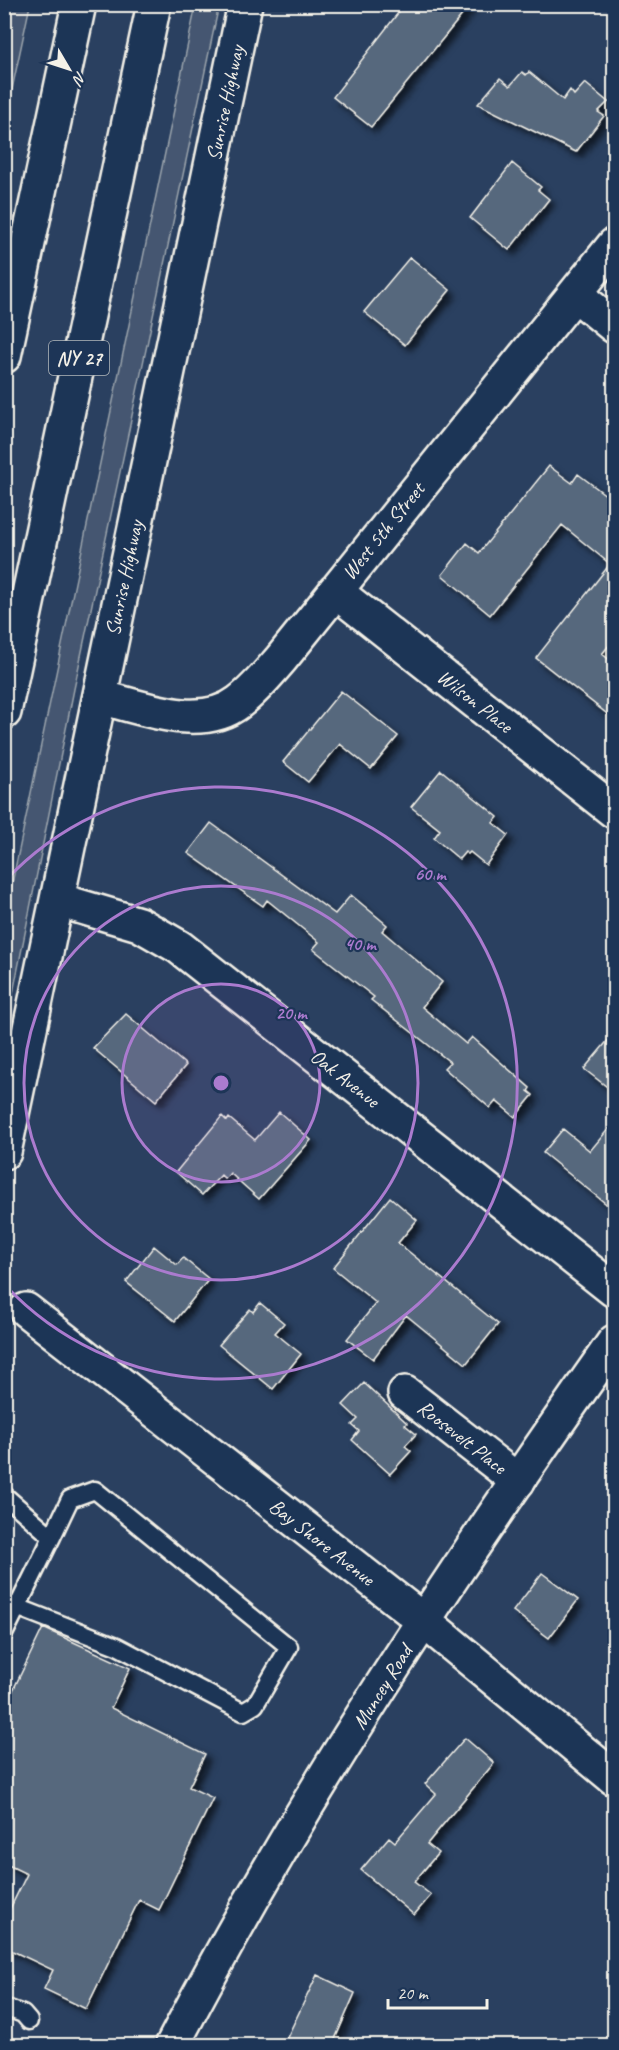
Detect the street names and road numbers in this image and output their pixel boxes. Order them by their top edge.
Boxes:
street label: Sunrise Highway [200,41,250,163]
road number: NY 27 [49,341,109,375]
street label: West 5th Street [336,475,431,585]
street label: Sunrise Highway [99,516,149,638]
street label: Wilson Place [432,663,520,740]
street label: Oak Avenue [305,1043,387,1114]
street label: Roosevelt Place [412,1394,513,1480]
street label: Bay Shore Avenue [264,1493,381,1592]
street label: Muncey Road [346,1637,420,1734]

